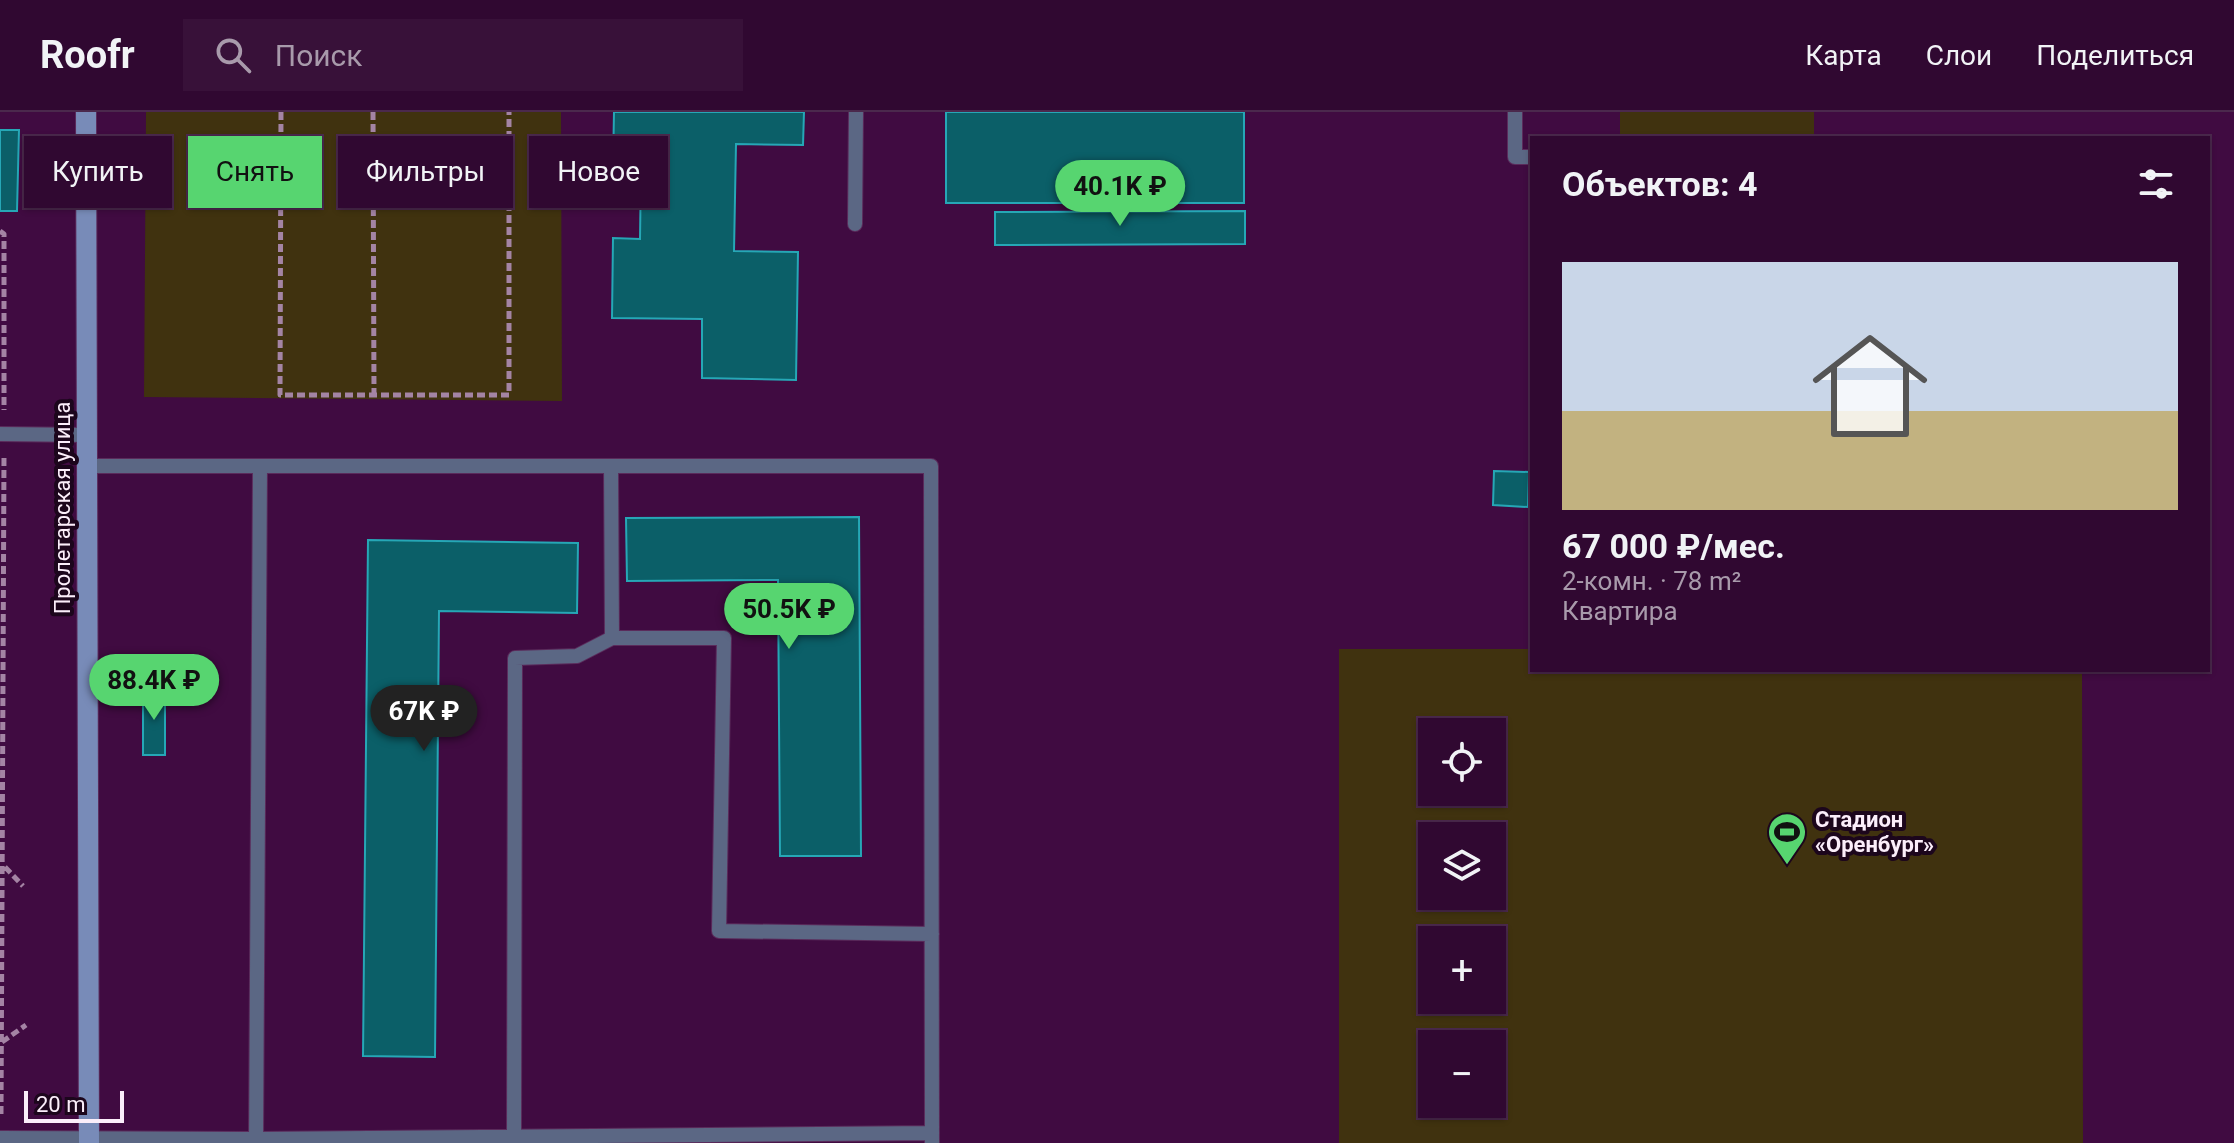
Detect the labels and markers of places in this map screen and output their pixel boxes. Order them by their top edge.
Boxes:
pin: 40.1K ₽ [1046,160,1194,228]
pin: 50.5K ₽ [715,583,863,651]
pin: 88.4K ₽ [80,654,228,722]
pin: 67K ₽ [368,685,480,753]
place label: Стадион «Оренбург» [1815,807,1934,857]
sports icon: Стадион «Оренбург» [1766,811,1808,866]

